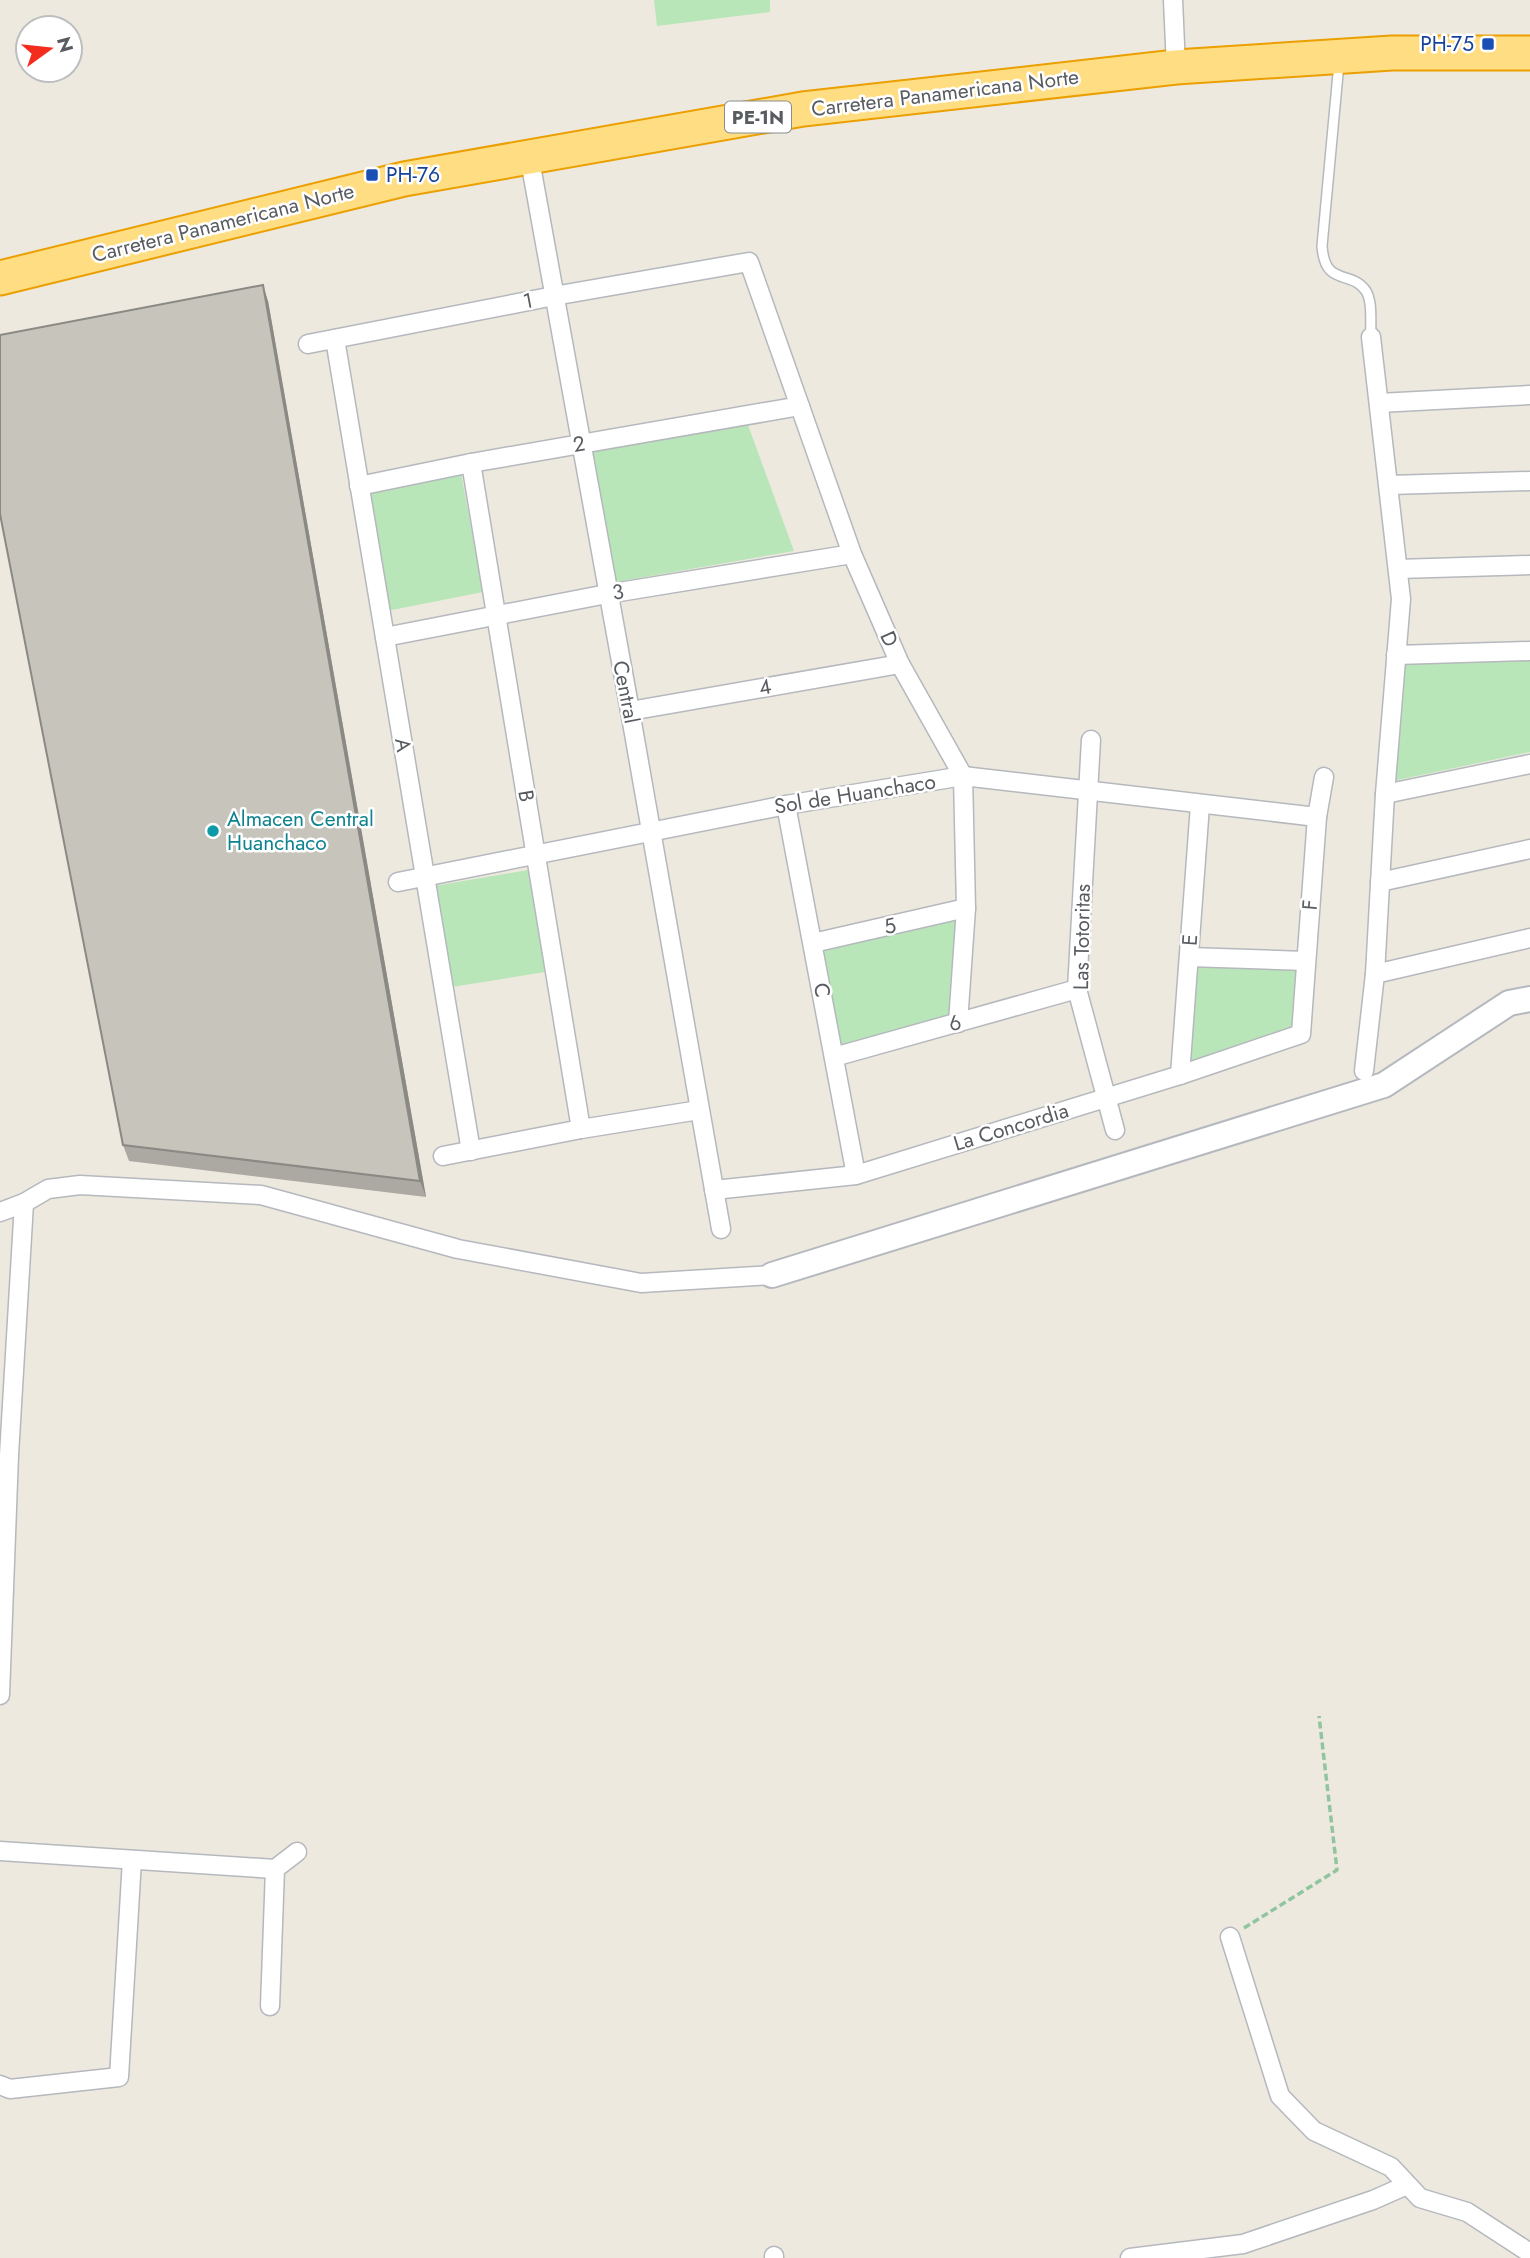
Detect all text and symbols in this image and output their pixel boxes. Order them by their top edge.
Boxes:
north arrow [14,14,84,84]
place label: PH-75 [1420,29,1474,59]
text: N [50,34,80,56]
marker: PH-75 [1480,36,1496,52]
street label: Carretera Panamericana Norte [810,62,1081,124]
road number: PE-1N [725,102,791,132]
place label: PH-76 [386,160,440,190]
marker: PH-76 [364,167,380,183]
street label: Carretera Panamericana Norte [89,176,357,270]
street label: 1 [520,285,536,317]
street label: 2 [571,428,587,460]
street label: 3 [610,576,626,608]
street label: D [872,626,906,652]
street label: Central [605,658,647,726]
street label: 4 [756,671,774,703]
street label: A [387,736,419,754]
street label: Sol de Huanchaco [772,766,938,822]
street label: B [510,788,542,804]
place label: Almacen Central Huanchaco [227,804,374,858]
marker: Almacen Central Huanchaco [205,823,221,839]
street label: Las Totoritas [1066,884,1098,990]
street label: F [1295,898,1325,912]
street label: 5 [881,910,899,942]
street label: E [1175,933,1205,947]
street label: C [806,980,838,1000]
street label: 6 [945,1007,965,1039]
street label: La Concordia [950,1095,1072,1159]

